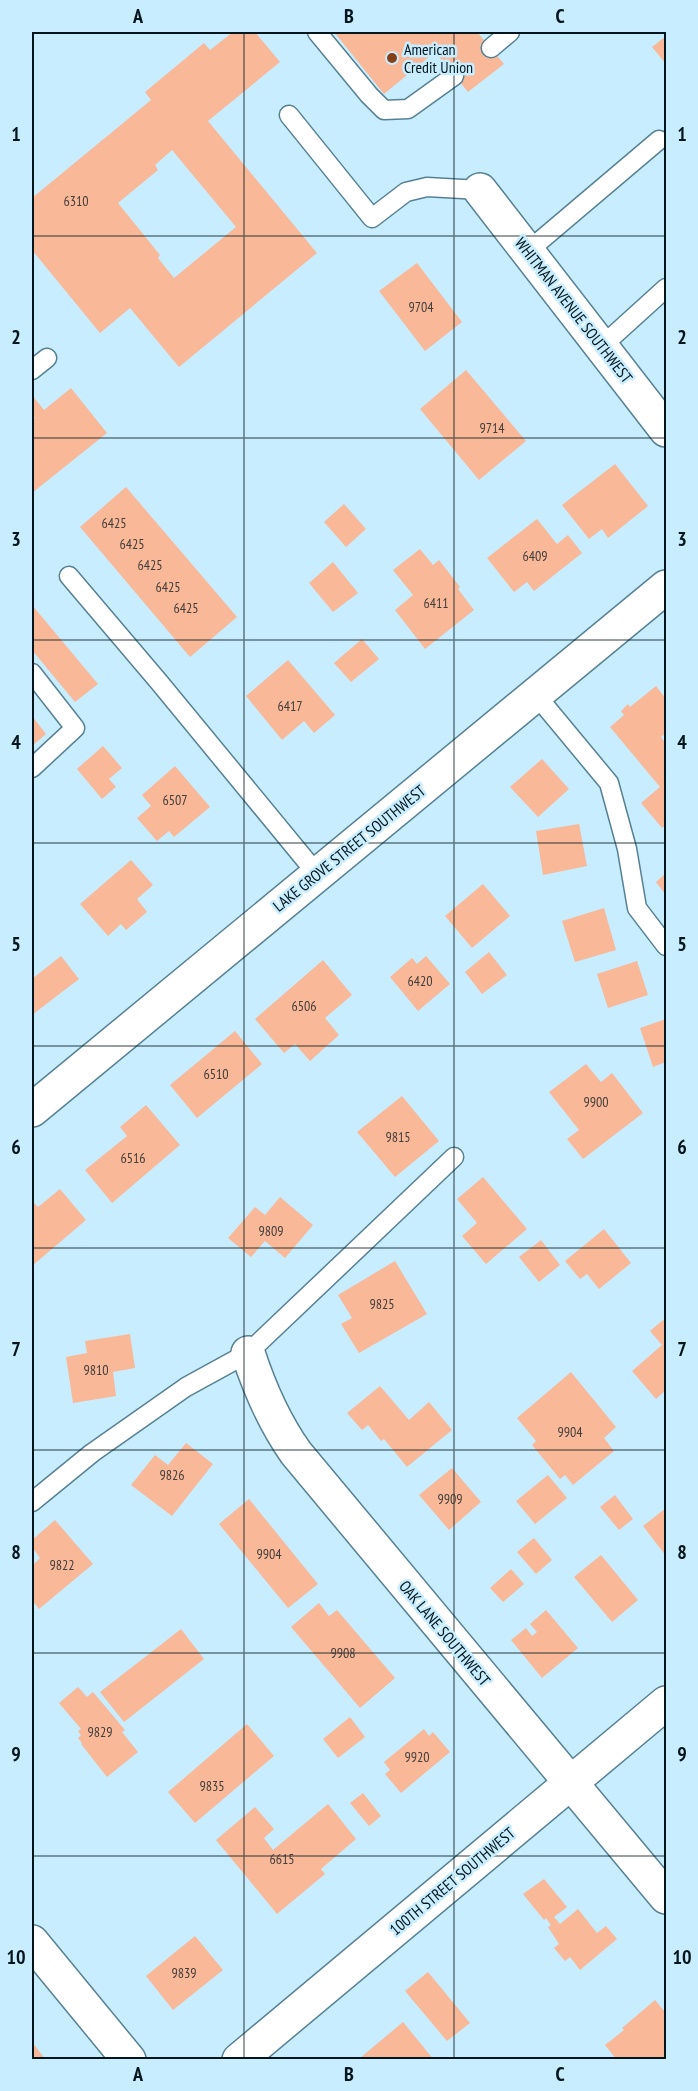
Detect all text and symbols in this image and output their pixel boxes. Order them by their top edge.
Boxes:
text: A [132,3,144,29]
text: B [344,3,354,29]
text: C [555,3,565,29]
place label: American Credit Union [404,39,473,77]
marker: American Credit Union [385,51,399,65]
text: 1 [11,121,21,147]
text: 1 [677,121,687,147]
house number: 6310 [63,192,89,210]
street label: WHITMAN AVENUE SOUTHWEST [511,233,637,387]
house number: 9704 [408,298,434,316]
text: 2 [11,324,21,350]
text: 2 [677,324,687,350]
house number: 9714 [479,419,505,437]
house number: 6425 [101,514,127,532]
text: 3 [11,526,21,552]
text: 3 [677,526,687,552]
house number: 6425 [119,535,145,553]
house number: 6409 [522,547,548,565]
house number: 6425 [137,556,163,574]
house number: 6425 [155,578,181,596]
house number: 6411 [423,594,449,612]
house number: 6425 [173,599,199,617]
house number: 6417 [277,697,303,715]
text: 4 [11,729,21,755]
text: 4 [677,729,687,755]
street label: LAKE GROVE STREET SOUTHWEST [269,780,429,916]
house number: 6507 [162,791,188,809]
text: 5 [11,931,21,957]
text: 5 [677,931,687,957]
house number: 6420 [407,972,433,990]
house number: 6506 [291,997,317,1015]
house number: 6510 [203,1065,229,1083]
house number: 9900 [583,1093,609,1111]
house number: 9815 [385,1128,411,1146]
text: 6 [11,1134,21,1160]
text: 6 [677,1134,687,1160]
house number: 6516 [120,1149,146,1167]
house number: 9809 [258,1222,284,1240]
house number: 9825 [369,1295,395,1313]
text: 7 [11,1336,21,1362]
text: 7 [677,1336,687,1362]
house number: 9810 [83,1361,109,1379]
house number: 9904 [557,1423,583,1441]
house number: 9826 [159,1466,185,1484]
house number: 9909 [437,1490,463,1508]
text: 8 [11,1539,21,1565]
text: 8 [677,1539,687,1565]
house number: 9904 [256,1545,282,1563]
house number: 9822 [49,1556,75,1574]
street label: OAK LANE SOUTHWEST [395,1576,495,1690]
house number: 9908 [330,1644,356,1662]
house number: 9829 [87,1723,113,1741]
text: 9 [11,1741,21,1767]
text: 9 [677,1741,687,1767]
house number: 9920 [404,1748,430,1766]
house number: 9835 [199,1777,225,1795]
street label: 100TH STREET SOUTHWEST [385,1823,519,1939]
house number: 6615 [269,1850,295,1868]
text: 10 [6,1944,26,1970]
text: 10 [672,1944,692,1970]
house number: 9839 [171,1964,197,1982]
text: A [132,2061,144,2087]
text: B [344,2061,354,2087]
text: C [555,2061,565,2087]

